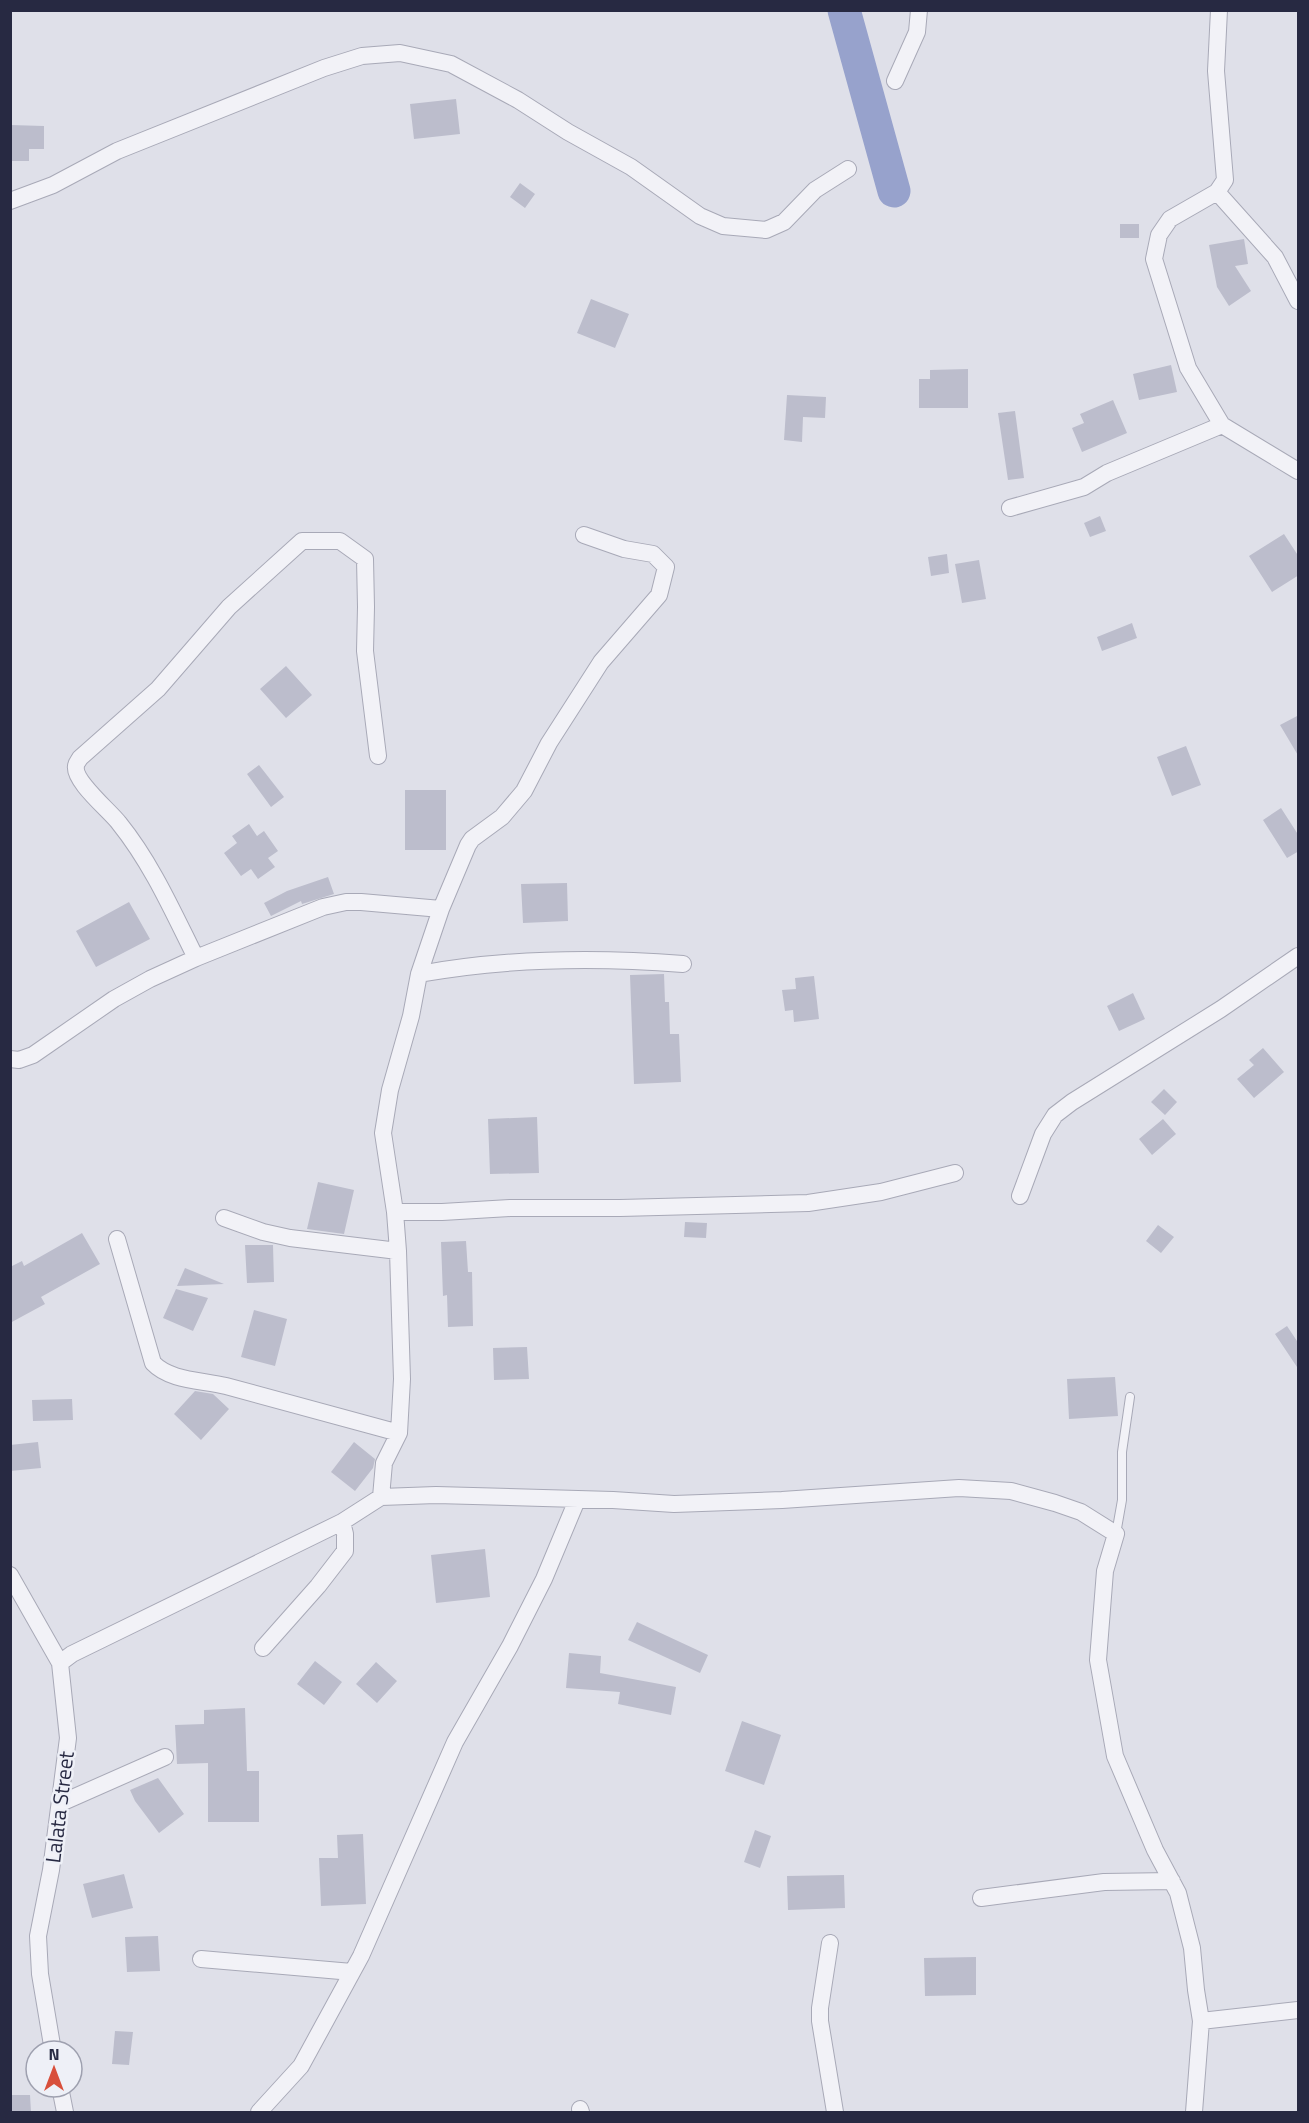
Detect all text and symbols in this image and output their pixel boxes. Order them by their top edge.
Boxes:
street label: Lalata Street [36,1749,82,1865]
north arrow [24,2039,84,2099]
text: N [48,2042,60,2066]

